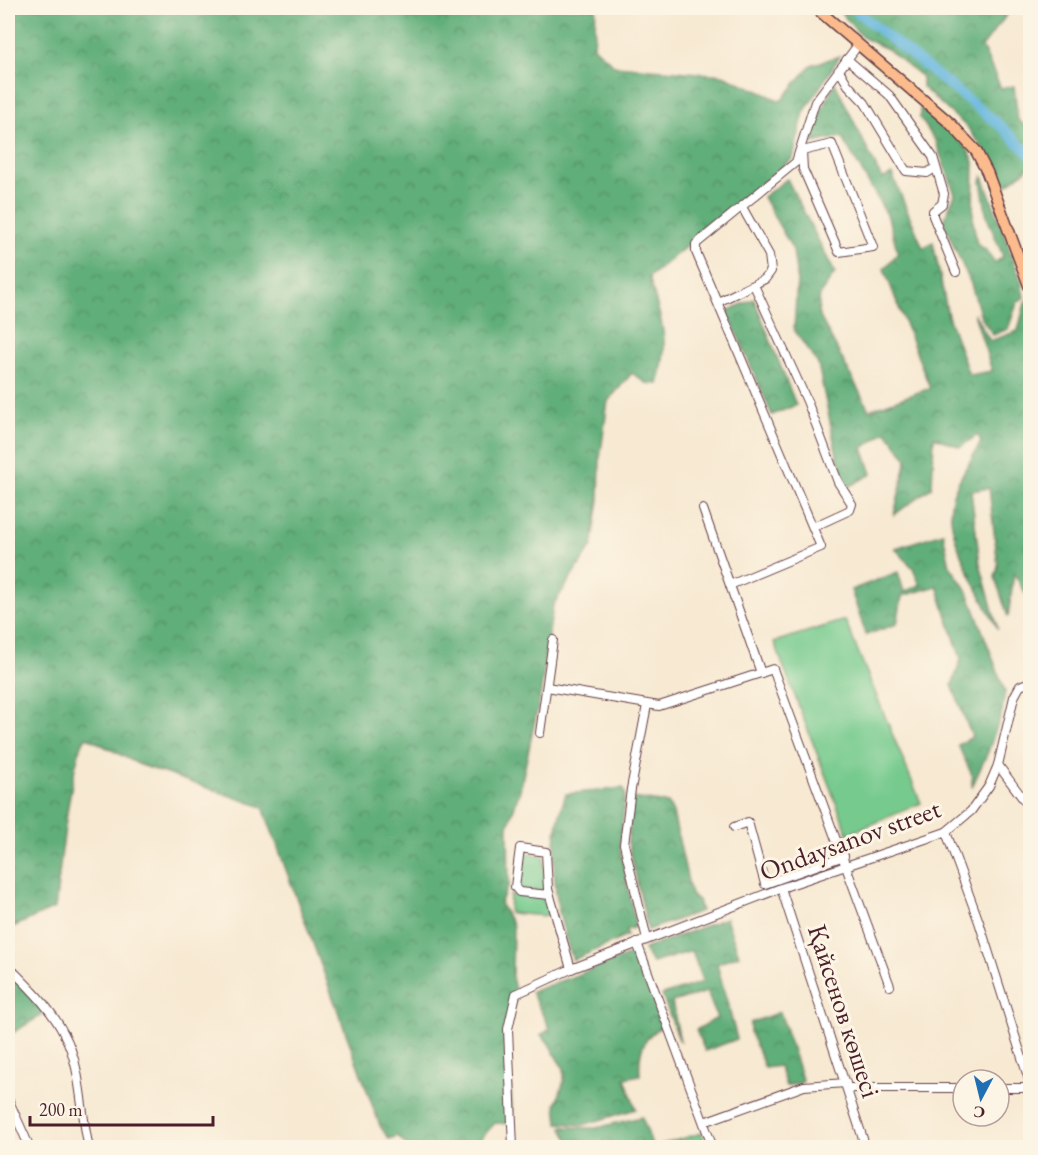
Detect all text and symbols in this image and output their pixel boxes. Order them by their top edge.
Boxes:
street label: Ondaysanov street [754,790,946,889]
street label: Қайсенов көшесі [800,920,889,1102]
north arrow [951,1068,1011,1128]
scale bar [30,1089,213,1127]
text: 200 m [39,1098,83,1121]
text: С [972,1101,986,1124]

